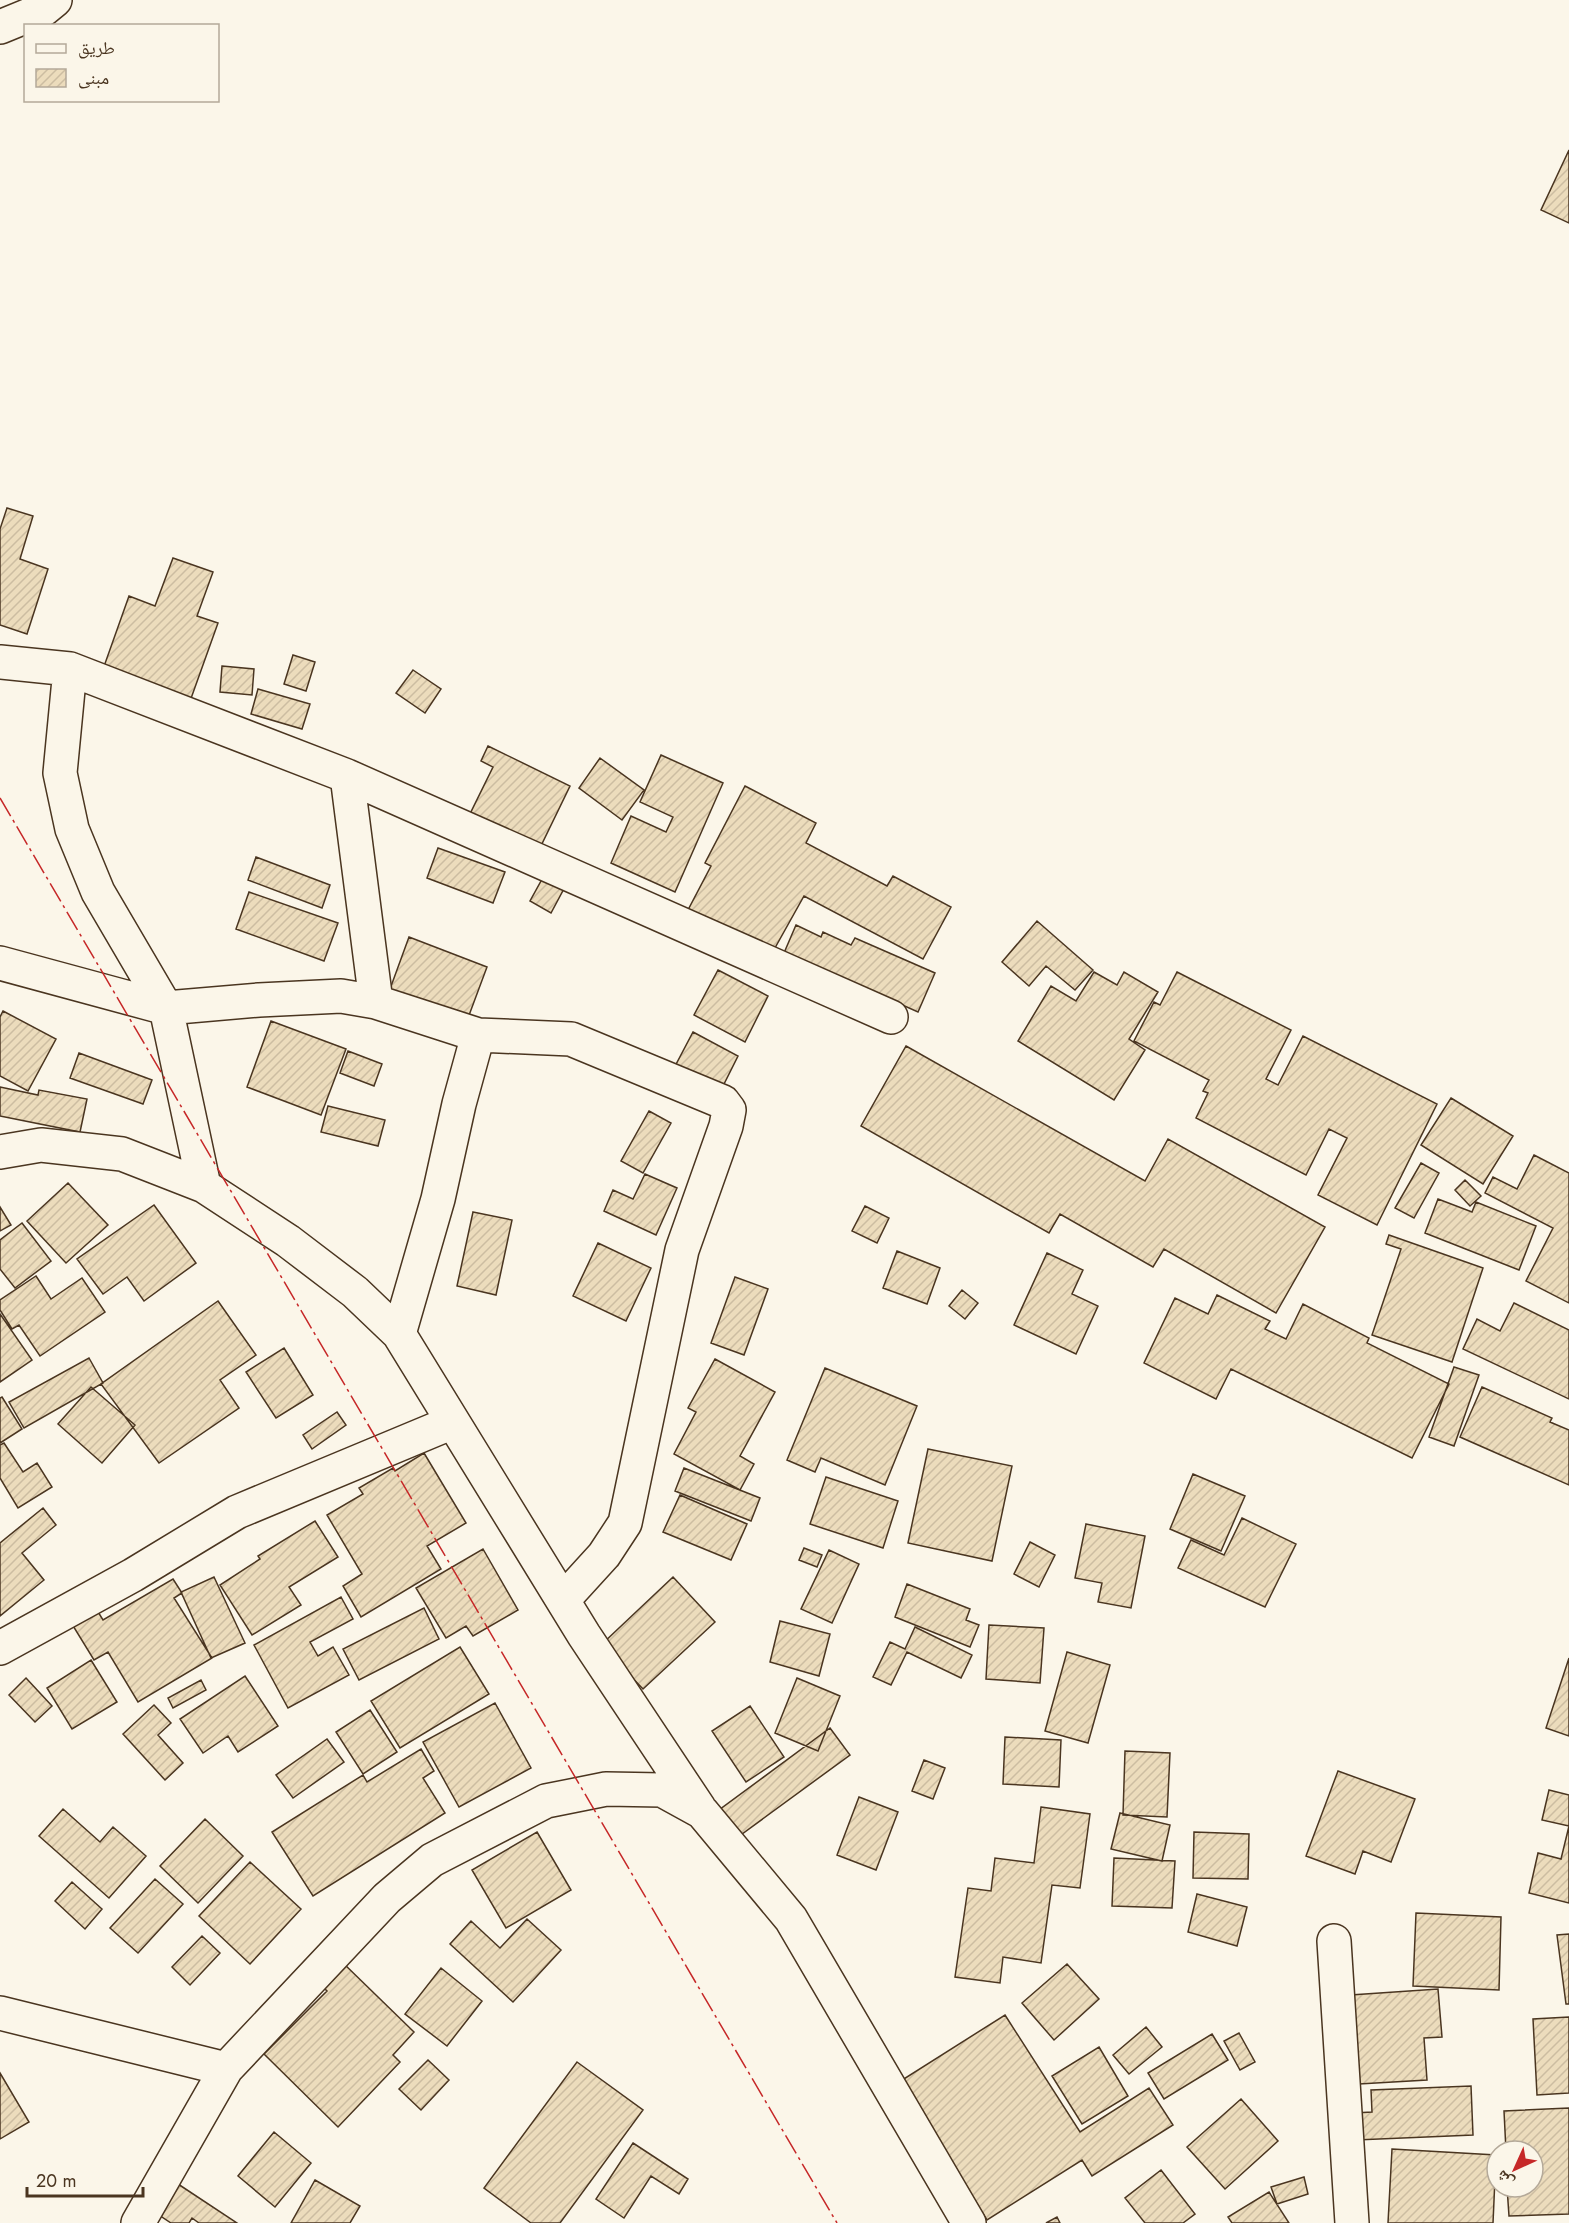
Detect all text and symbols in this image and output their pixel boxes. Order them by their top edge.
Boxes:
legend [24,24,219,102]
text: طريق [78,35,115,61]
text: مبنى [78,65,109,91]
north arrow [1485,2139,1545,2199]
scale bar [27,2160,142,2198]
text: ش [1491,2165,1519,2193]
text: 20 m [36,2168,76,2194]

